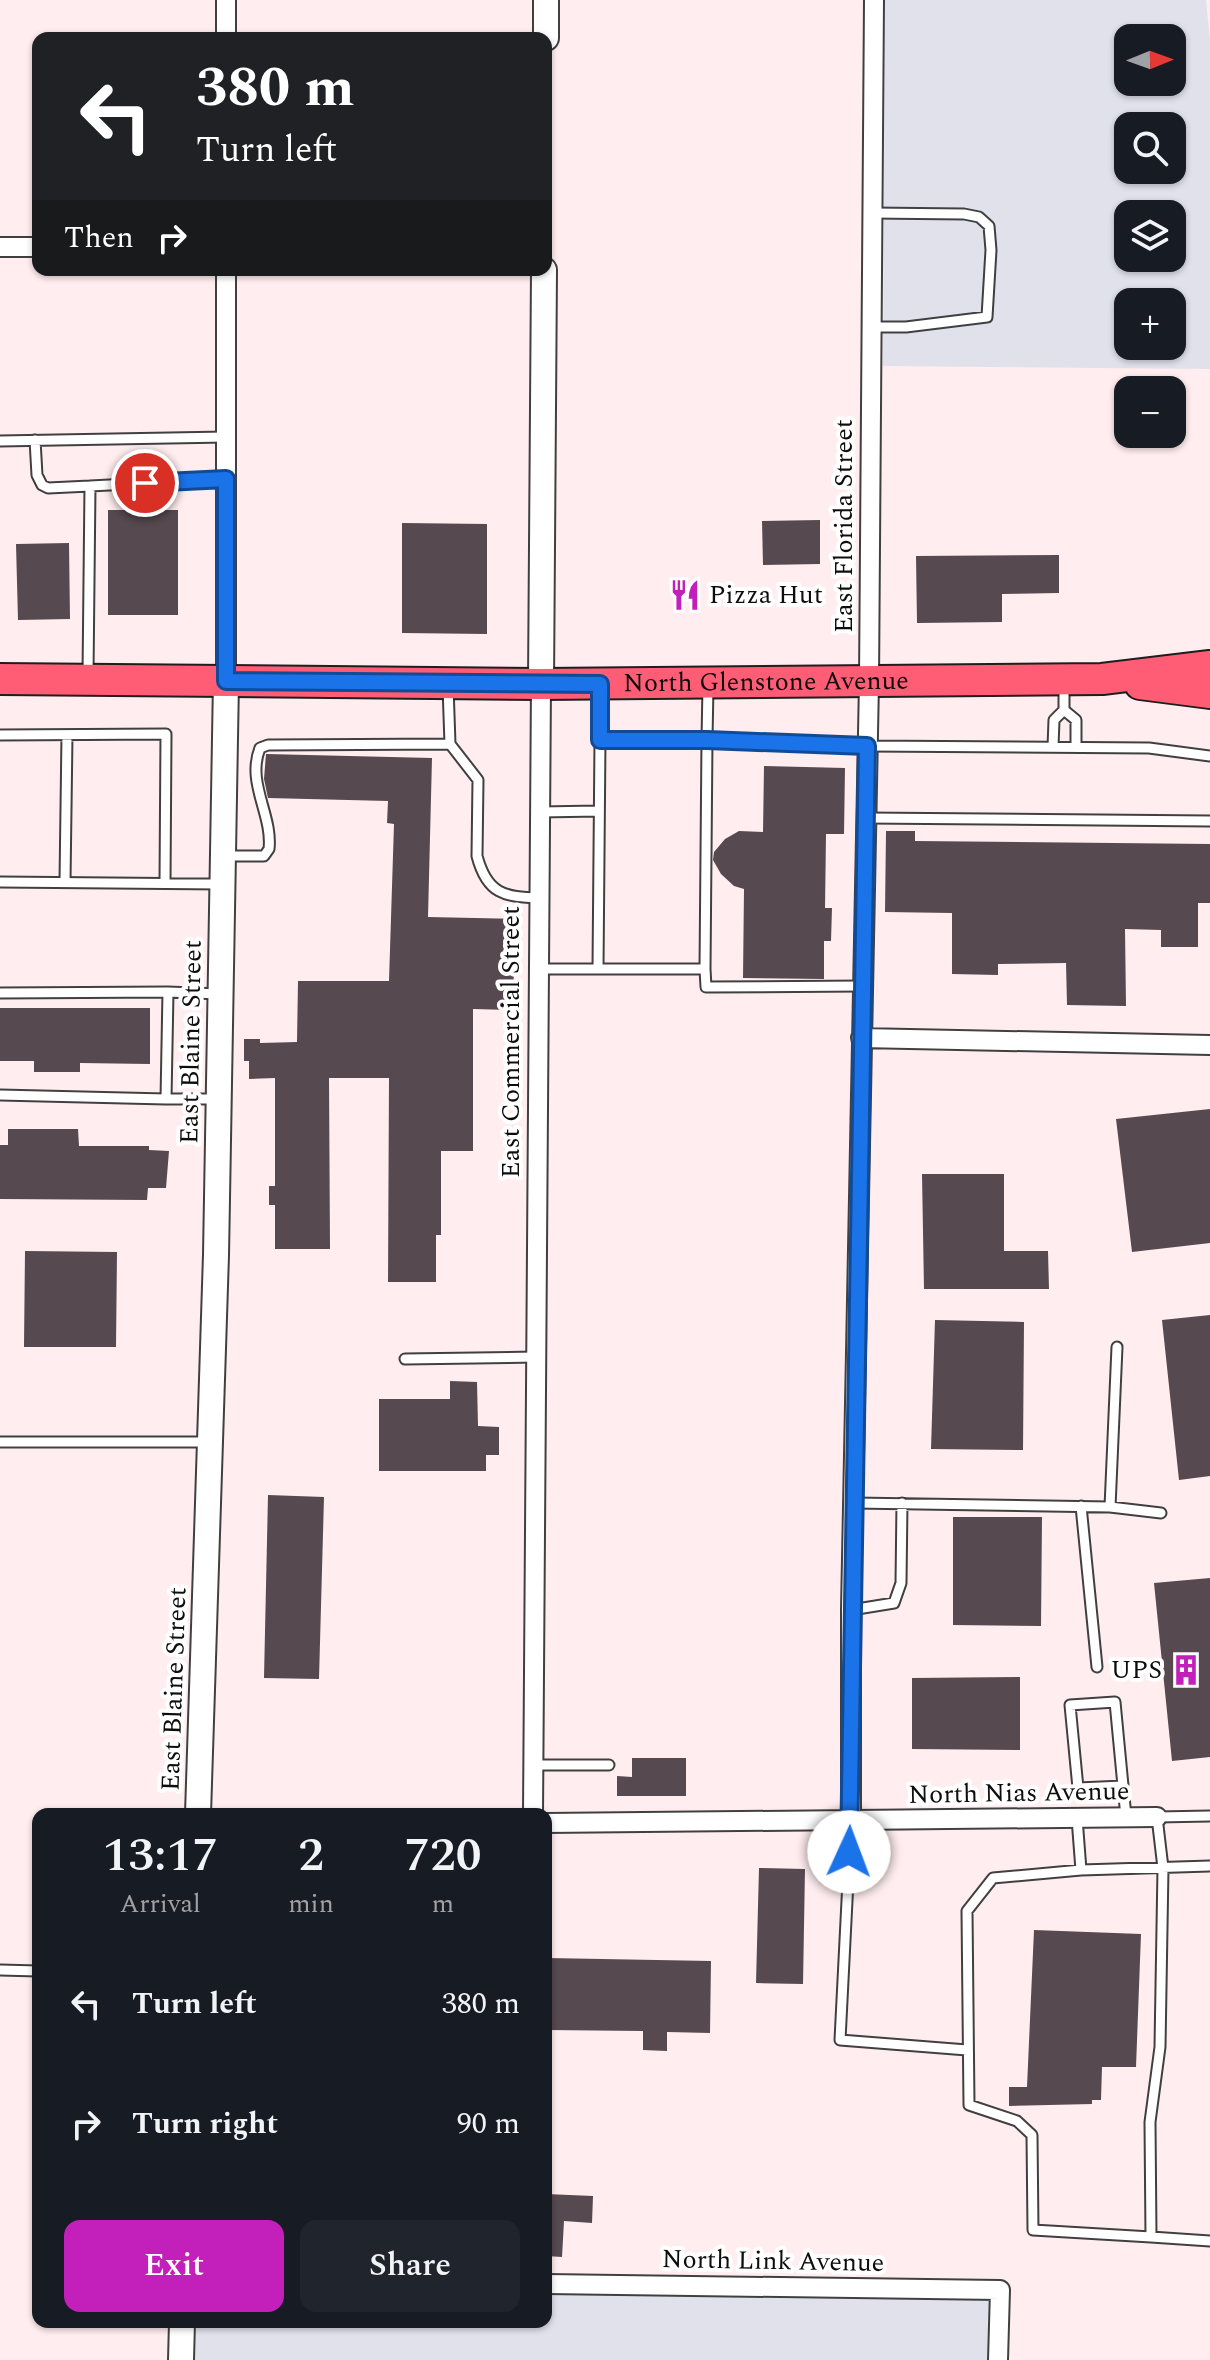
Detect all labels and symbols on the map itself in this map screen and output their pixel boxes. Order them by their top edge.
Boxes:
north arrow [1114,24,1186,96]
street label: East Florida Street [824,419,864,633]
pin [111,449,179,517]
place label: Pizza Hut [709,575,823,615]
restaurant icon: Pizza Hut [668,578,702,612]
street label: North Glenstone Avenue [623,661,909,703]
street label: East Commercial Street [491,906,531,1178]
street label: East Blaine Street [169,940,213,1144]
street label: East Blaine Street [150,1586,198,1792]
place label: UPS [1111,1650,1162,1690]
building icon: UPS [1169,1653,1203,1687]
street label: North Nias Avenue [908,1771,1130,1815]
position arrow [807,1810,891,1894]
street label: North Link Avenue [661,2239,885,2283]

